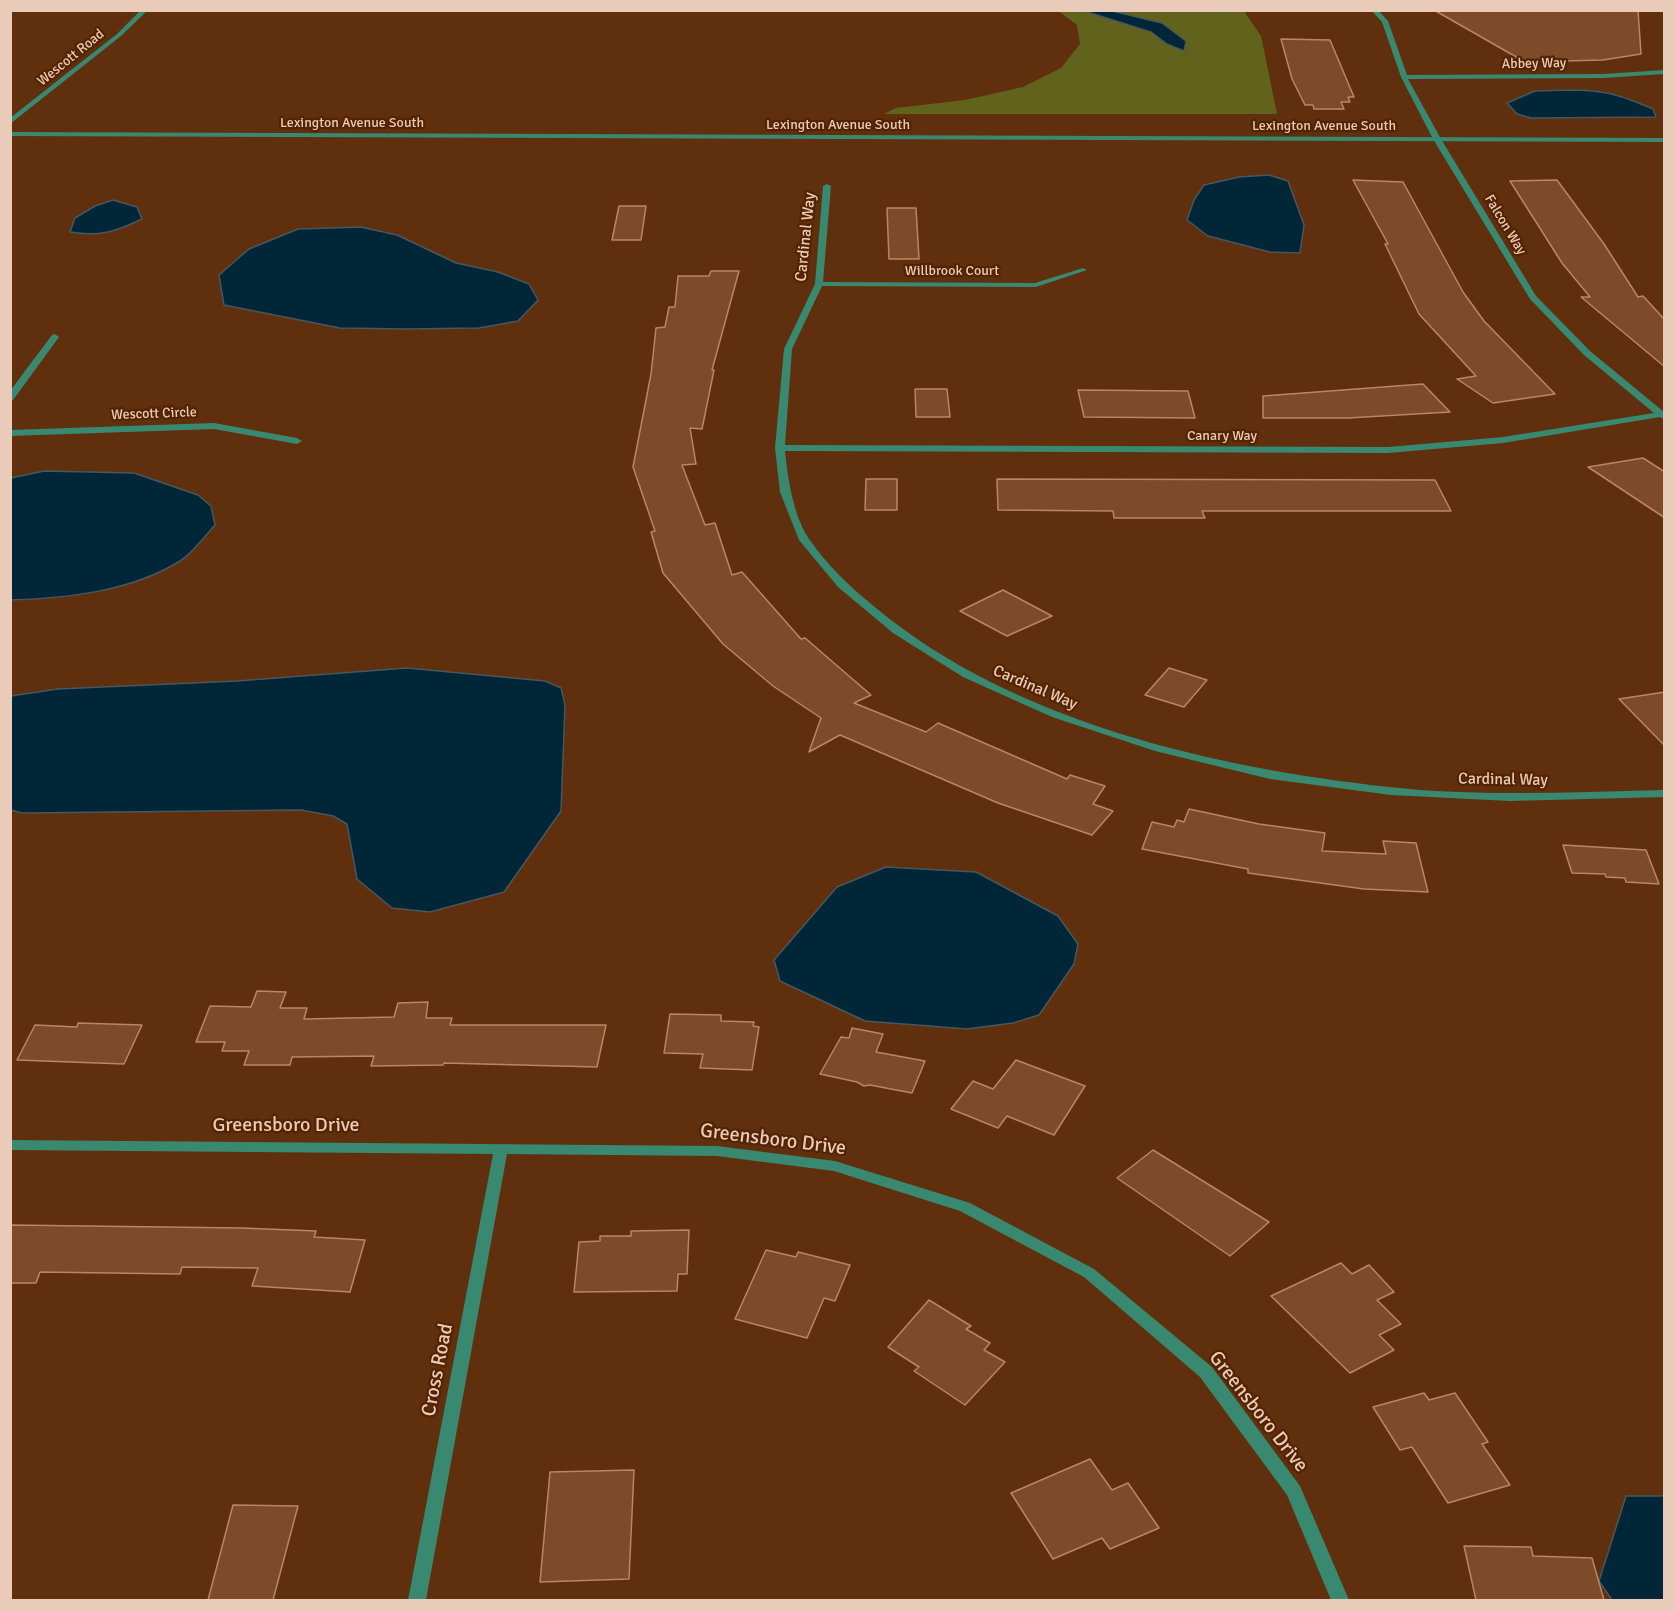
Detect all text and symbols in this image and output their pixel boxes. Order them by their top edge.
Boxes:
street label: Wescott Road [34,26,108,90]
street label: Abbey Way [1502,55,1566,73]
street label: Lexington Avenue South [280,115,424,131]
street label: Lexington Avenue South [766,117,910,133]
street label: Lexington Avenue South [1252,118,1396,134]
street label: Cardinal Way [792,191,820,283]
street label: Falcon Way [1480,192,1530,258]
street label: Willbrook Court [905,263,999,279]
street label: Wescott Circle [111,404,197,424]
street label: Canary Way [1187,428,1257,444]
street label: Cardinal Way [990,662,1080,714]
street label: Cardinal Way [1458,770,1548,790]
street label: Greensboro Drive [213,1114,359,1138]
street label: Greensboro Drive [699,1119,847,1161]
street label: Cross Road [417,1321,459,1419]
street label: Greensboro Drive [1203,1347,1313,1477]

